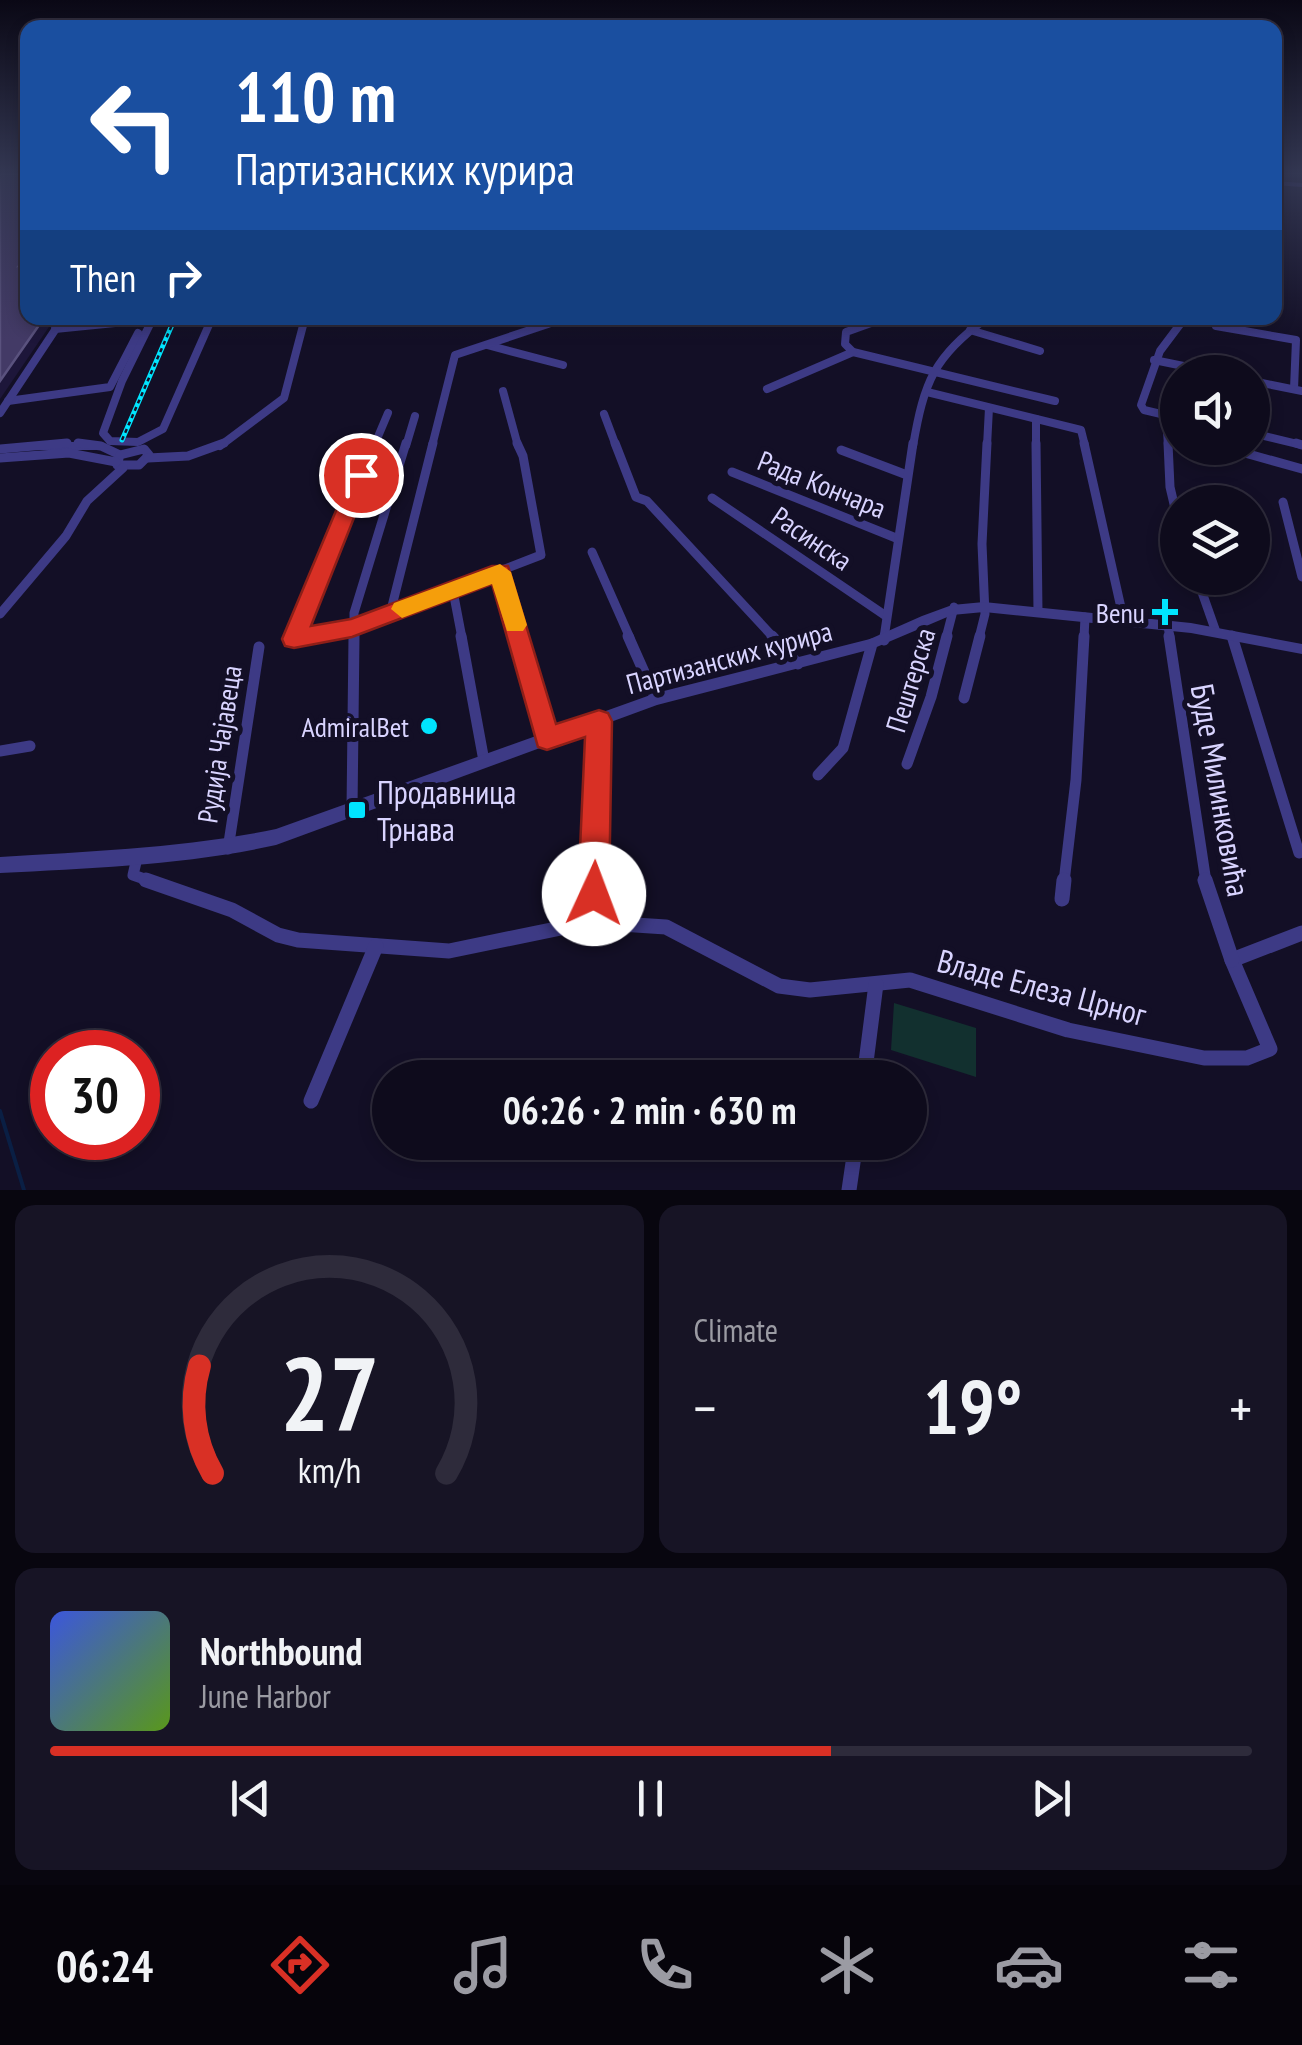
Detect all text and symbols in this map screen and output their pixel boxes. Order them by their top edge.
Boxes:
text: 110 m [235,51,396,141]
icon: left [70,60,200,190]
text: Партизанских курира [235,139,575,197]
icon: right [156,250,211,305]
text: Then [70,253,136,302]
map controls [1160,355,1270,595]
button: sound [1160,355,1270,465]
pin [319,433,404,518]
street label: Рада Кончара [753,442,891,526]
icon: arrive [334,448,389,503]
button: layers [1160,485,1270,595]
street label: Расинска [765,498,859,578]
place label: Benu [1096,594,1145,631]
marker: Benu [1154,601,1176,623]
street label: Партизанских курира [622,612,836,702]
street label: Пештерска [877,623,943,737]
street label: Рудија Чајавеца [188,663,250,825]
street label: Буде Милинковића [1182,680,1260,900]
place label: AdmiralBet [301,708,409,745]
marker: AdmiralBet [418,715,440,737]
place label: Продавница Трнава [377,771,516,850]
marker: Продавница Трнава [346,799,368,821]
position arrow [542,842,646,946]
street label: Владе Елеза Црног [933,939,1152,1035]
speed limit sign: 30 [30,1030,160,1160]
text: 06:26 · 2 min · 630 m [503,1085,796,1134]
text: Climate [694,1309,778,1351]
text: 27 [280,1325,379,1460]
text: 19° [923,1358,1022,1455]
text: − [694,1372,716,1443]
text: + [1229,1372,1252,1443]
text: km/h [298,1447,361,1493]
text: Northbound [200,1626,362,1675]
text: June Harbor [200,1675,331,1717]
icon: previous [223,1771,278,1826]
icon: pause [623,1771,678,1826]
icon: next [1024,1771,1079,1826]
icon: directions [265,1930,335,2000]
icon: music [448,1930,518,2000]
icon: phone [630,1930,700,2000]
icon: climate [812,1930,882,2000]
icon: car [994,1930,1064,2000]
icon: filters [1176,1930,1246,2000]
text: 06:24 [56,1936,153,1994]

